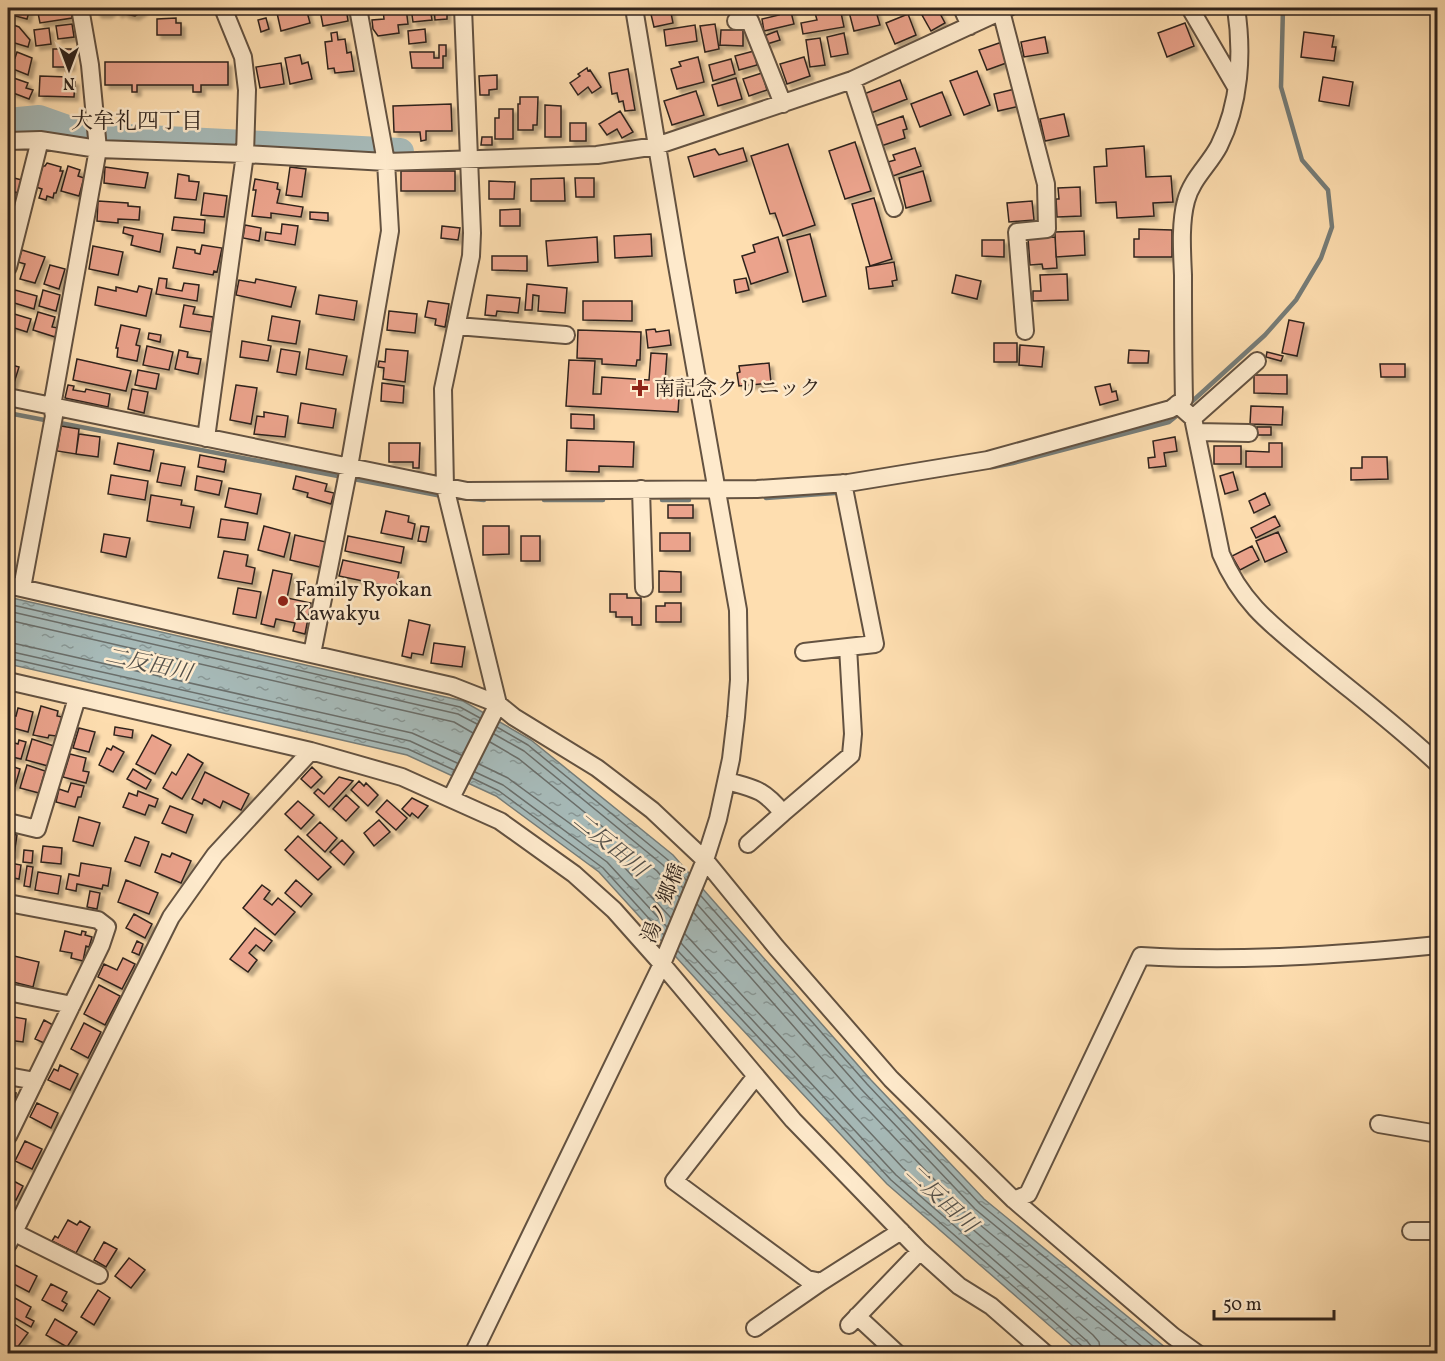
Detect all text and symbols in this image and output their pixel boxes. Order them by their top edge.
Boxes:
north arrow [39,39,99,99]
text: N [63,71,75,93]
district label: 大牟礼四丁目 [71,107,203,138]
place label: 南記念クリニック [654,375,821,404]
marker: 南記念クリニック [631,379,649,397]
place label: Family Ryokan Kawakyu [295,576,432,629]
marker: Family Ryokan Kawakyu [276,594,290,608]
water label: 二反田川 [102,641,197,690]
water label: 二反田川 [565,806,655,887]
street label: 湯ノ郷橋 [635,859,694,948]
water label: 二反田川 [898,1158,985,1243]
scale bar [1214,1283,1334,1321]
text: 50 m [1223,1293,1262,1318]

